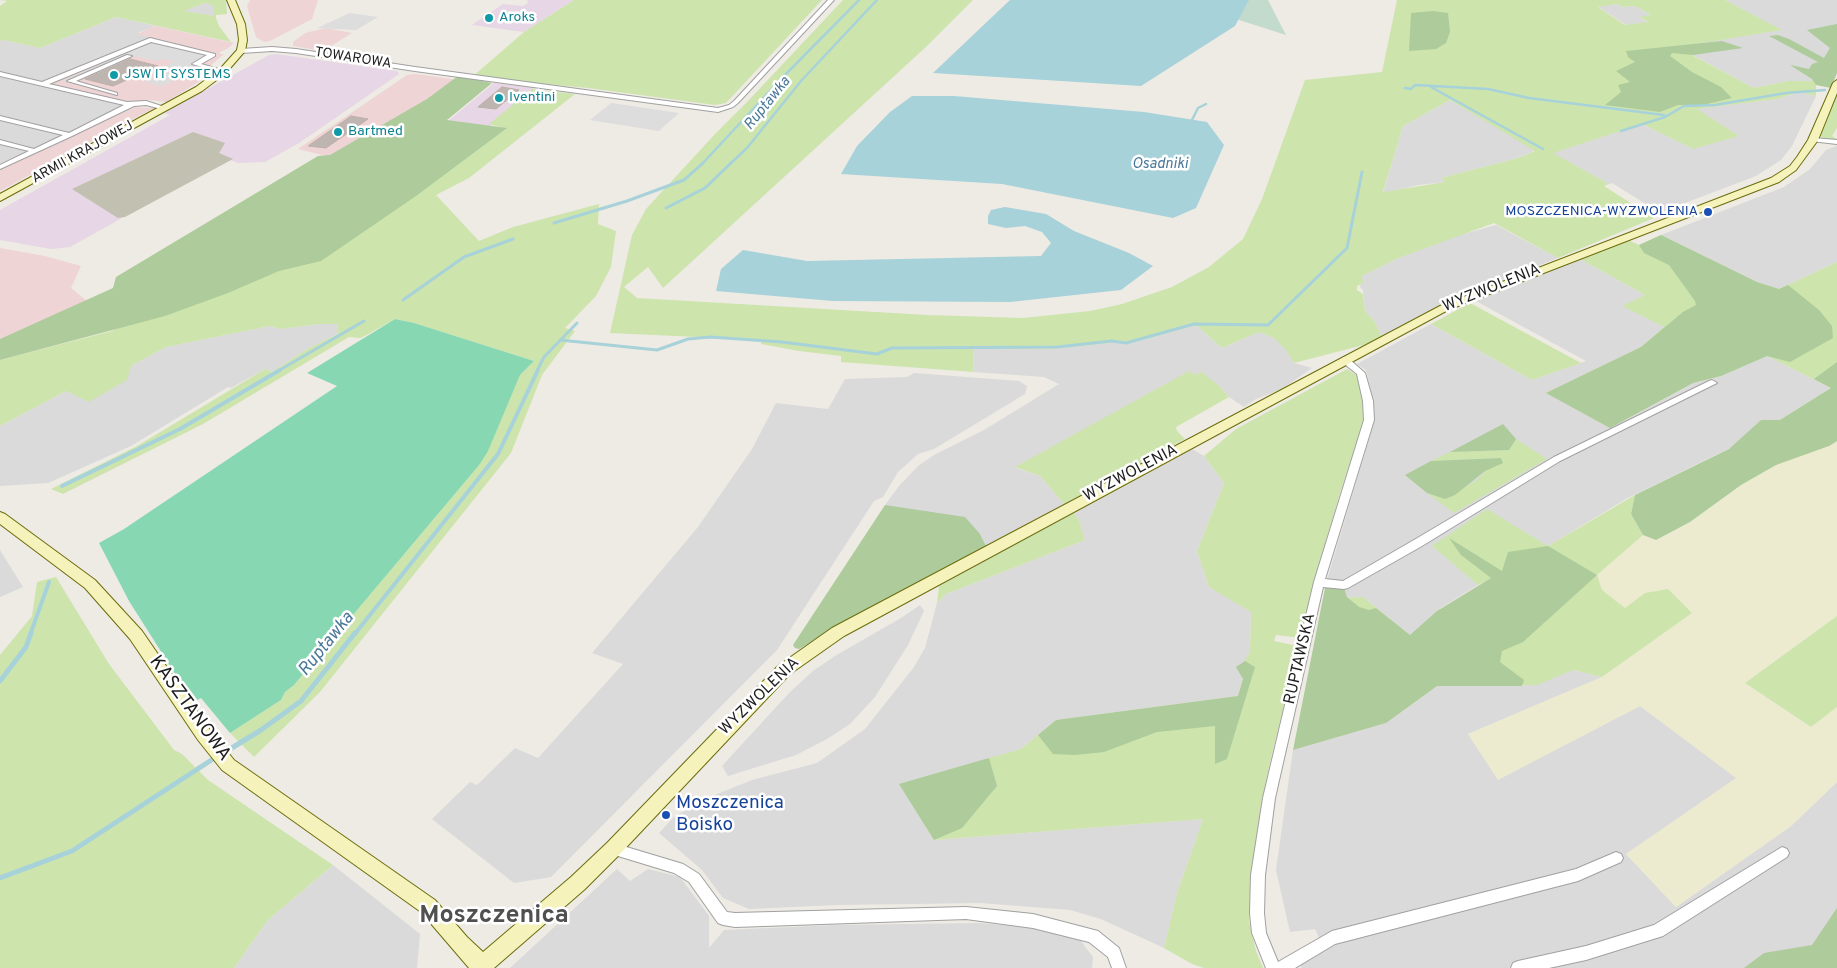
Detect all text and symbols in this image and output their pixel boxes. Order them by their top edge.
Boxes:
place label: Aroks [499,10,535,26]
marker: Aroks [483,12,495,24]
street label: TOWAROWA [313,45,393,73]
place label: JSW IT SYSTEMS [124,67,231,83]
marker: JSW IT SYSTEMS [108,69,120,81]
water label: Ruptawka [741,74,795,134]
place label: Iventini [509,90,555,106]
marker: Iventini [493,92,505,104]
street label: ARMII KRAJOWEJ [29,118,137,188]
place label: Bartmed [348,124,403,140]
marker: Bartmed [332,126,344,138]
water label: Osadniki [1132,156,1188,174]
place label: MOSZCZENICA-WYZWOLENIA [1505,204,1698,220]
marker: MOSZCZENICA-WYZWOLENIA [1702,206,1714,218]
street label: WYZWOLENIA [1440,261,1544,317]
street label: WYZWOLENIA [1081,441,1181,507]
water label: Ruptawka [295,609,359,681]
street label: RUPTAWSKA [1281,612,1321,706]
street label: KASZTANOWA [143,652,235,766]
street label: WYZWOLENIA [716,654,804,740]
place label: Moszczenica Boisko [676,793,784,837]
marker: Moszczenica Boisko [660,809,672,821]
district label: Moszczenica [419,902,569,932]

